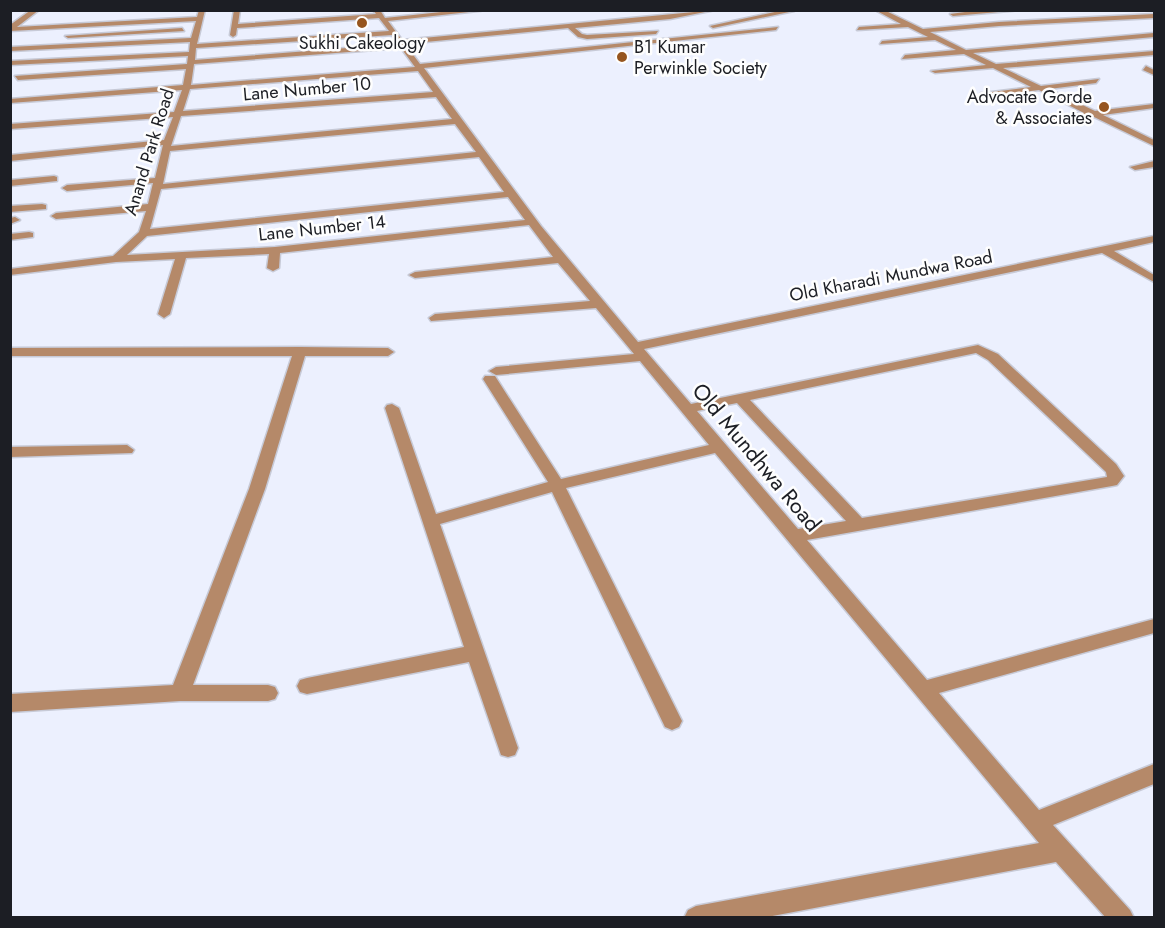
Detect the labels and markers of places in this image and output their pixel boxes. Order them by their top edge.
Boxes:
marker: Sukhi Cakeology [355,16,369,30]
place label: Sukhi Cakeology [299,30,425,56]
place label: B1 Kumar Perwinkle Society [634,34,767,81]
marker: B1 Kumar Perwinkle Society [615,50,629,64]
place label: Advocate Gorde & Associates [967,84,1092,131]
marker: Advocate Gorde & Associates [1097,100,1111,114]

